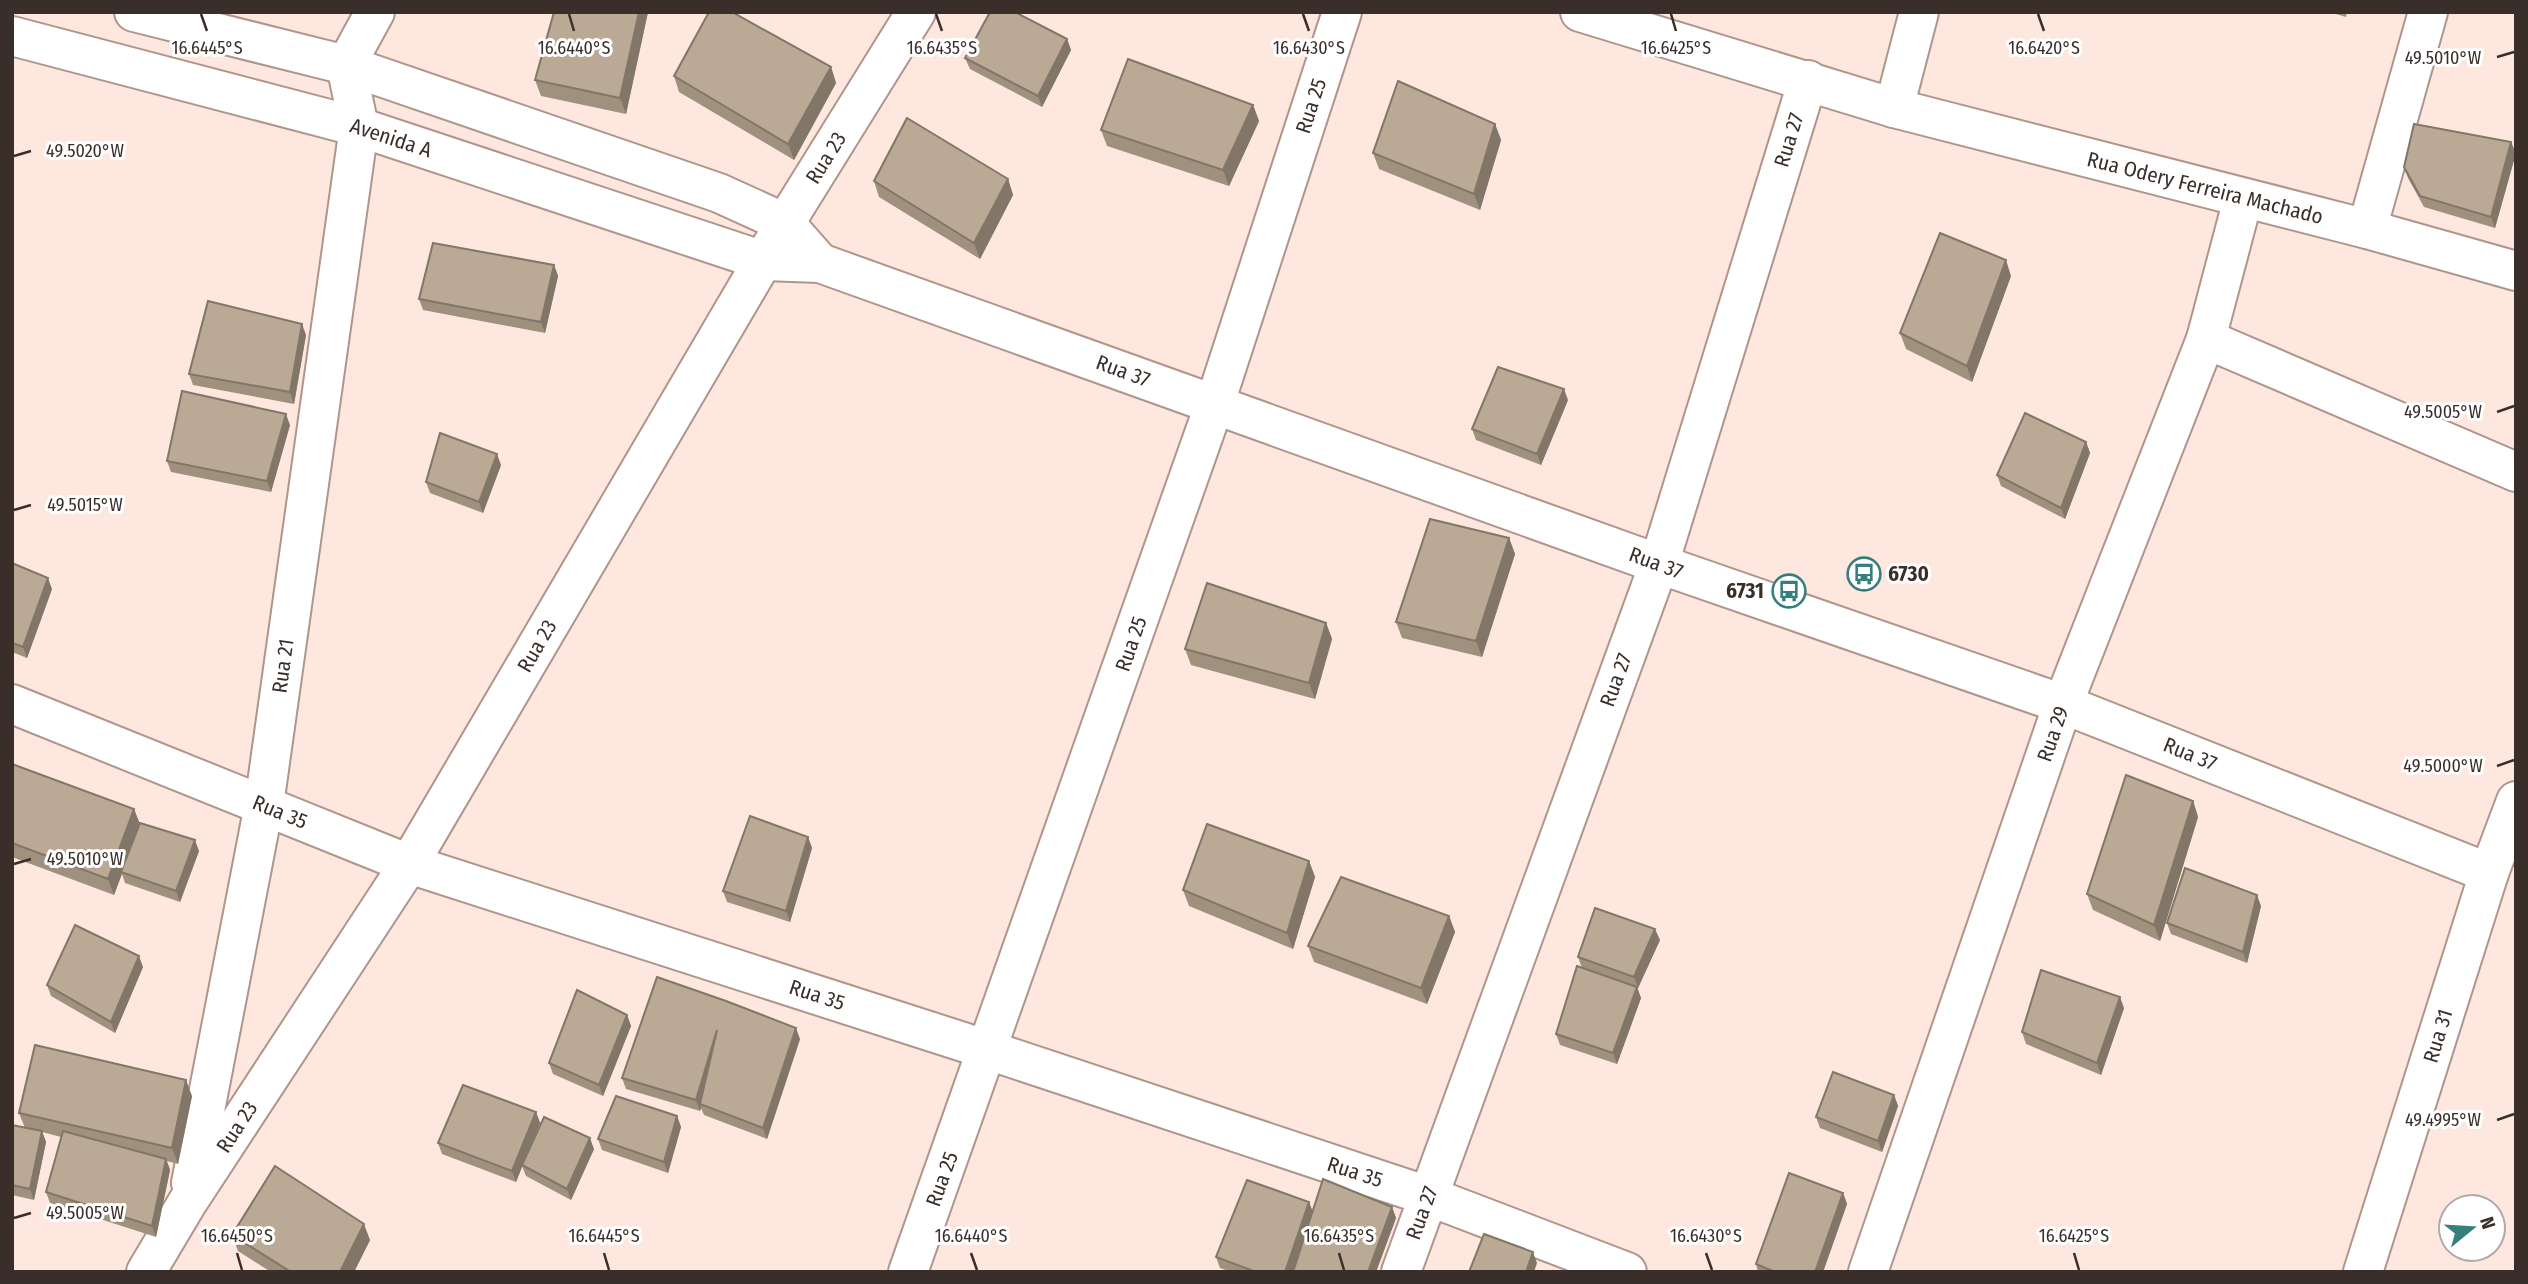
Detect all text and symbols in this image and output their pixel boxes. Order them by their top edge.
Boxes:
text: 16.6445°S [171,37,243,59]
text: 16.6440°S [538,37,610,59]
text: 16.6435°S [907,37,977,59]
text: 16.6430°S [1273,37,1345,59]
text: 16.6425°S [1641,37,1711,59]
text: 16.6420°S [2008,37,2080,59]
text: 49.5010°W [2405,47,2482,69]
street label: Rua 25 [1290,75,1332,137]
street label: Rua 27 [1768,110,1810,170]
street label: Avenida A [347,113,435,163]
street label: Rua 23 [800,127,852,189]
text: 49.5020°W [46,140,124,162]
street label: Rua Odery Ferreira Machado [2084,146,2326,230]
street label: Rua 37 [1092,349,1154,393]
text: 49.5005°W [2404,401,2483,423]
text: 49.5015°W [47,494,123,516]
street label: Rua 37 [1625,541,1687,585]
bus stop icon: 6730 [1845,555,1883,593]
place label: 6730 [1888,561,1929,587]
bus stop icon: 6731 [1770,572,1808,610]
place label: 6731 [1726,578,1764,604]
street label: Rua 25 [1110,613,1152,675]
street label: Rua 23 [512,615,562,677]
street label: Rua 21 [266,637,300,695]
street label: Rua 27 [1594,650,1638,710]
street label: Rua 29 [2031,703,2075,765]
street label: Rua 37 [2159,732,2221,776]
text: 49.5000°W [2403,755,2483,777]
street label: Rua 35 [249,789,311,835]
text: 49.5010°W [47,848,124,870]
street label: Rua 35 [786,974,848,1016]
street label: Rua 31 [2418,1006,2458,1066]
street label: Rua 23 [211,1096,263,1158]
text: 49.4995°W [2405,1109,2482,1131]
street label: Rua 25 [920,1148,964,1210]
street label: Rua 35 [1324,1151,1386,1193]
street label: Rua 27 [1400,1183,1444,1243]
north arrow [2437,1193,2507,1263]
text: 49.5005°W [46,1202,125,1224]
text: N [2475,1214,2500,1232]
text: 16.6450°S [201,1225,273,1247]
text: 16.6445°S [568,1225,640,1247]
text: 16.6440°S [935,1225,1007,1247]
text: 16.6435°S [1304,1225,1374,1247]
text: 16.6430°S [1670,1225,1742,1247]
text: 16.6425°S [2039,1225,2109,1247]

